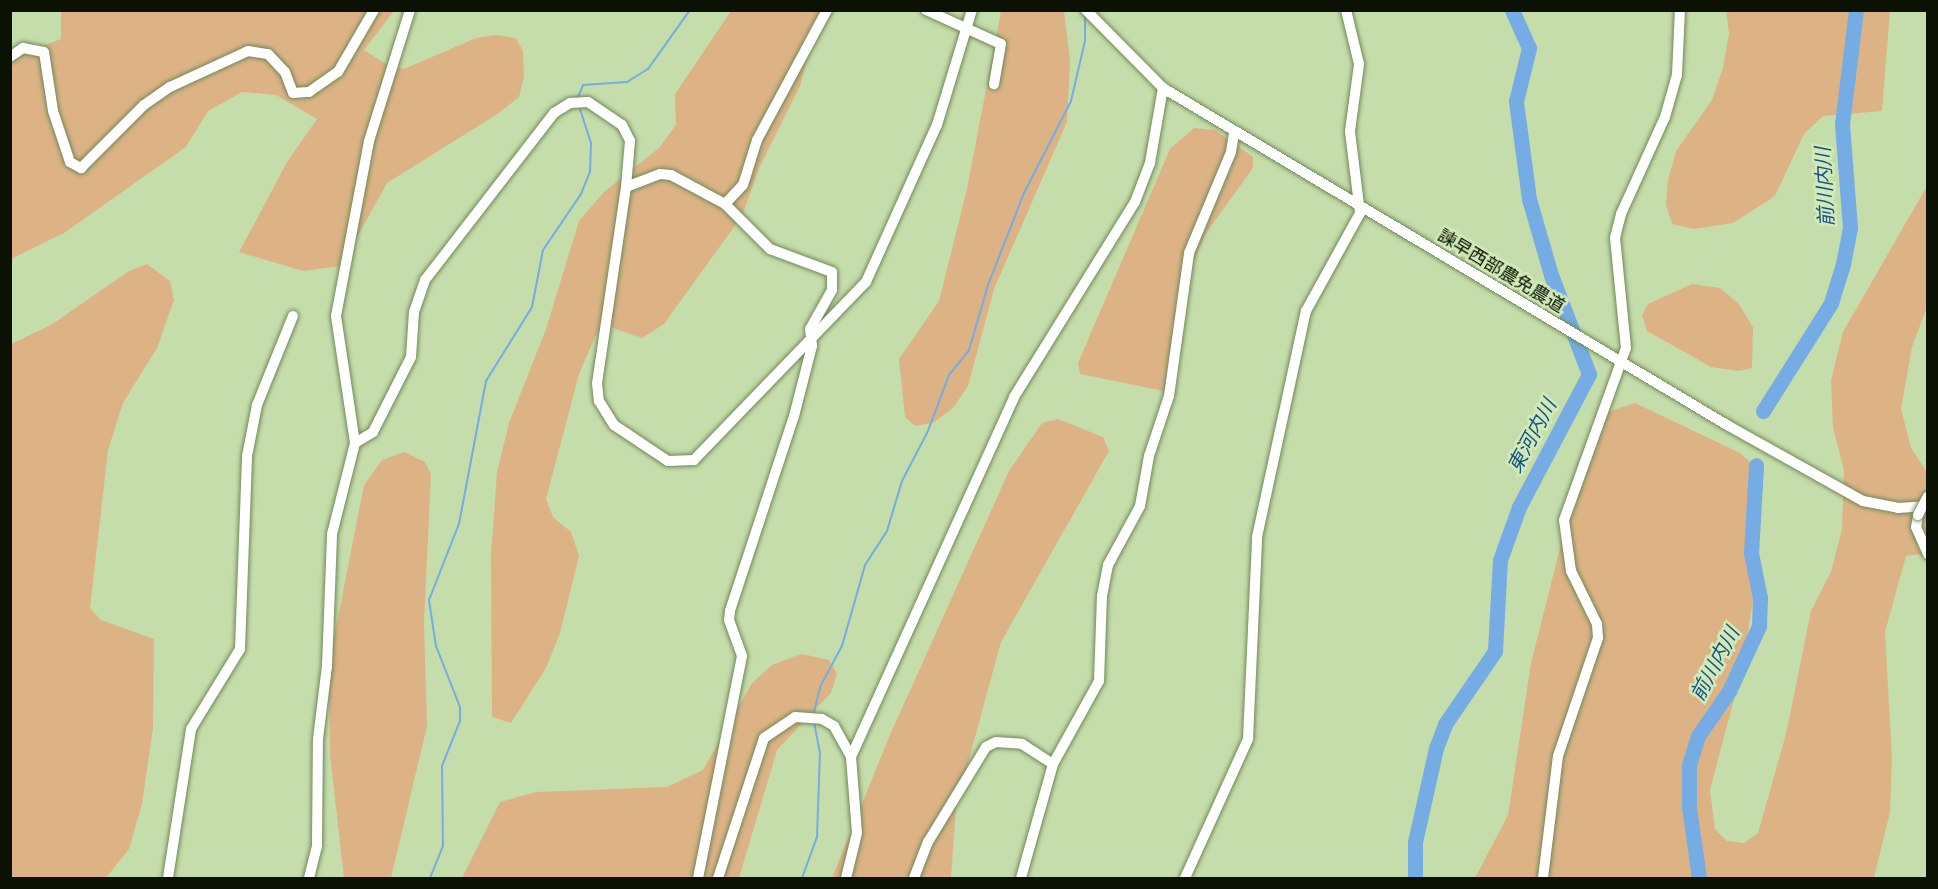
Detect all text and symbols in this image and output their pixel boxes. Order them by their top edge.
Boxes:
water label: 前川内川 [1811,146,1839,228]
street label: 諫早西部農免農道 [1434,225,1568,317]
water label: 東河内川 [1503,395,1561,477]
water label: 前川内川 [1686,623,1744,705]

